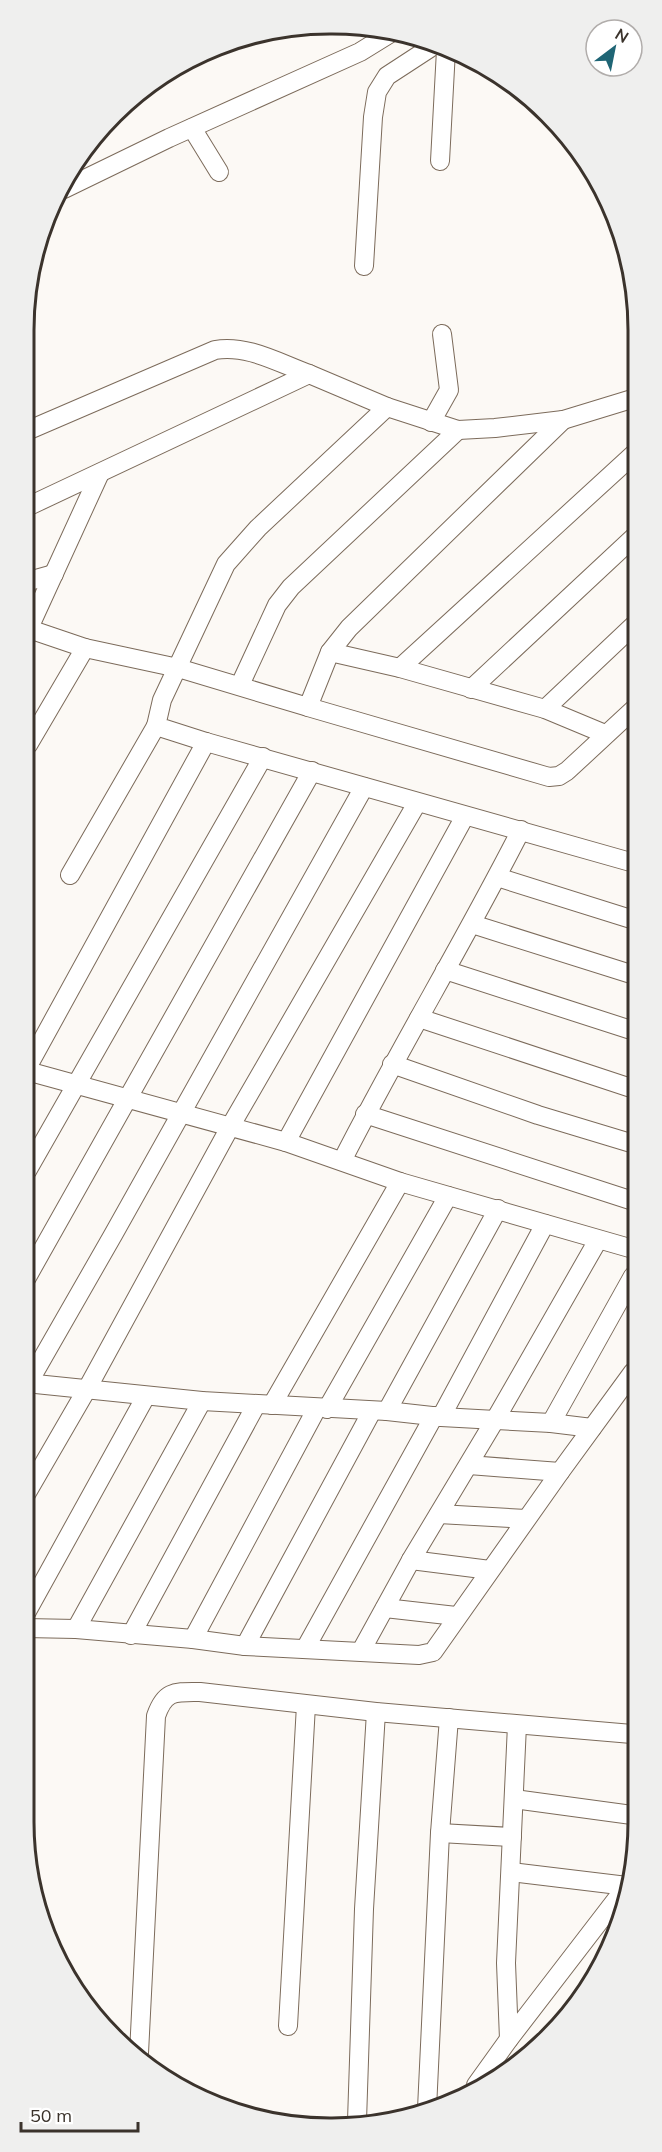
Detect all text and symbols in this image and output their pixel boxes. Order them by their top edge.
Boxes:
north arrow [584,18,644,78]
text: N [612,24,632,47]
scale bar [21,2095,138,2133]
text: 50 m [30,2104,72,2127]

